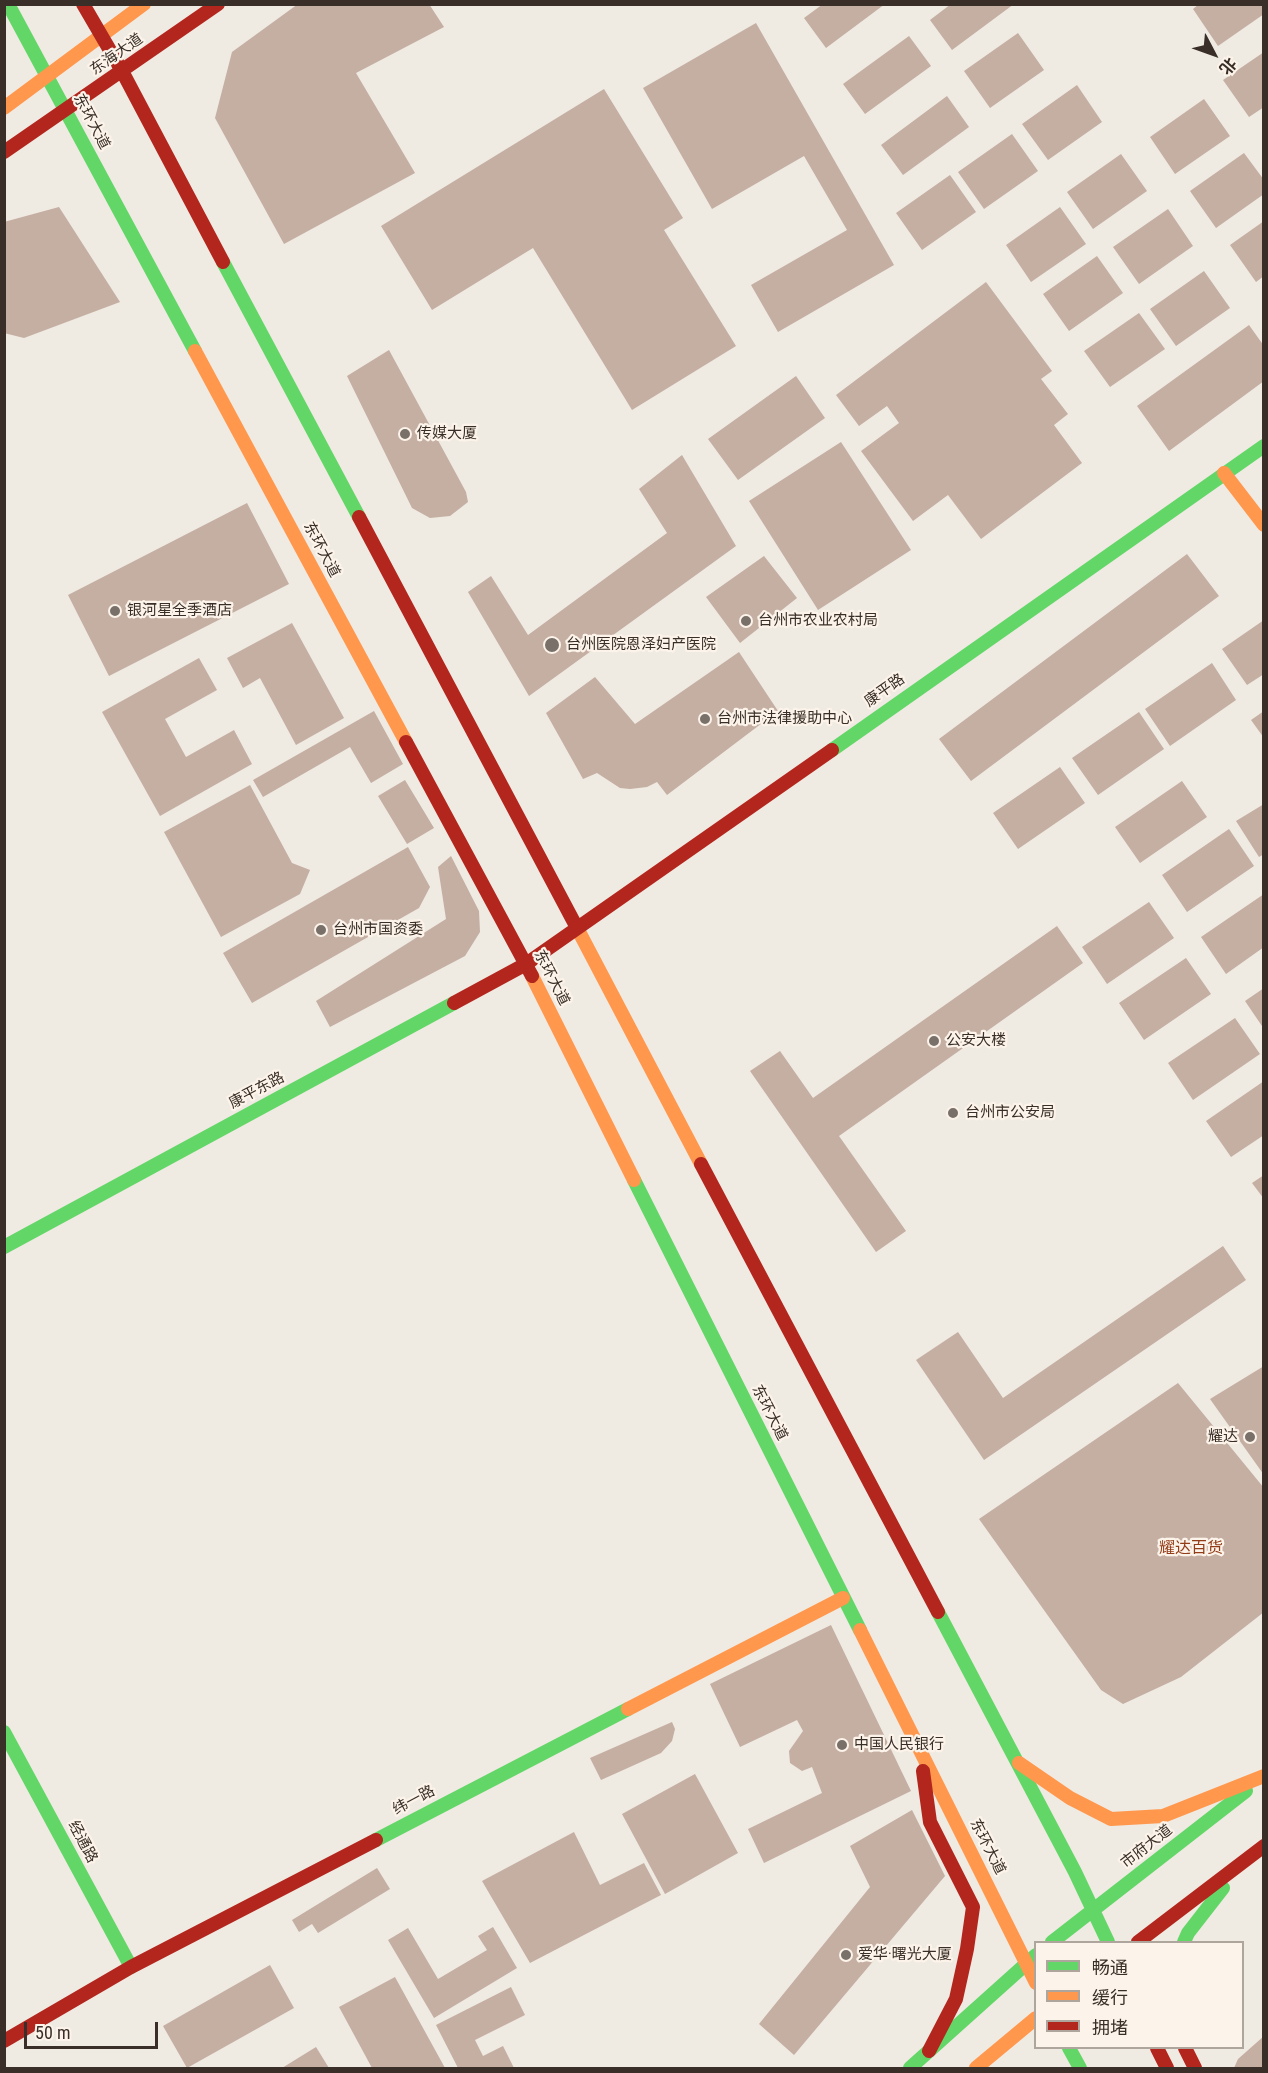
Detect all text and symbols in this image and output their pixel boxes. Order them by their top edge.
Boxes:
north arrow [1184,24,1244,84]
street label: 东海大道 [87,30,147,80]
text: 北 [1216,54,1240,78]
street label: 东环大道 [69,91,113,153]
place label: 传媒大厦 [417,425,477,443]
marker: 传媒大厦 [398,427,412,441]
street label: 东环大道 [299,519,343,581]
place label: 银河星全季酒店 [127,602,232,620]
marker: 银河星全季酒店 [108,604,122,618]
place label: 台州市农业农村局 [758,612,878,630]
marker: 台州市农业农村局 [739,614,753,628]
marker: 台州医院恩泽妇产医院 [543,636,561,654]
place label: 台州医院恩泽妇产医院 [566,636,716,654]
street label: 康平路 [861,671,909,711]
place label: 台州市法律援助中心 [717,710,852,728]
marker: 台州市法律援助中心 [698,712,712,726]
place label: 台州市国资委 [333,921,423,939]
marker: 台州市国资委 [314,923,328,937]
street label: 东环大道 [529,947,573,1009]
place label: 公安大楼 [946,1032,1006,1050]
marker: 公安大楼 [927,1034,941,1048]
street label: 康平东路 [226,1069,288,1113]
place label: 台州市公安局 [965,1104,1055,1122]
marker: 台州市公安局 [946,1106,960,1120]
street label: 东环大道 [747,1382,791,1444]
place label: 耀达 [1208,1428,1238,1446]
marker: 耀达 [1243,1430,1257,1444]
district label: 耀达百货 [1159,1539,1223,1559]
place label: 中国人民银行 [854,1736,944,1754]
marker: 中国人民银行 [835,1738,849,1752]
street label: 纬一路 [390,1782,438,1820]
street label: 东环大道 [965,1816,1009,1878]
street label: 经通路 [63,1818,101,1866]
street label: 市府大道 [1118,1821,1176,1873]
legend [1034,1941,1244,2049]
place label: 爱华·曙光大厦 [858,1946,952,1964]
marker: 爱华·曙光大厦 [839,1948,853,1962]
text: 畅通 [1092,1957,1128,1978]
text: 缓行 [1092,1987,1128,2008]
scale bar [27,2010,160,2048]
text: 拥堵 [1092,2017,1128,2038]
text: 50 m [35,2022,70,2043]

